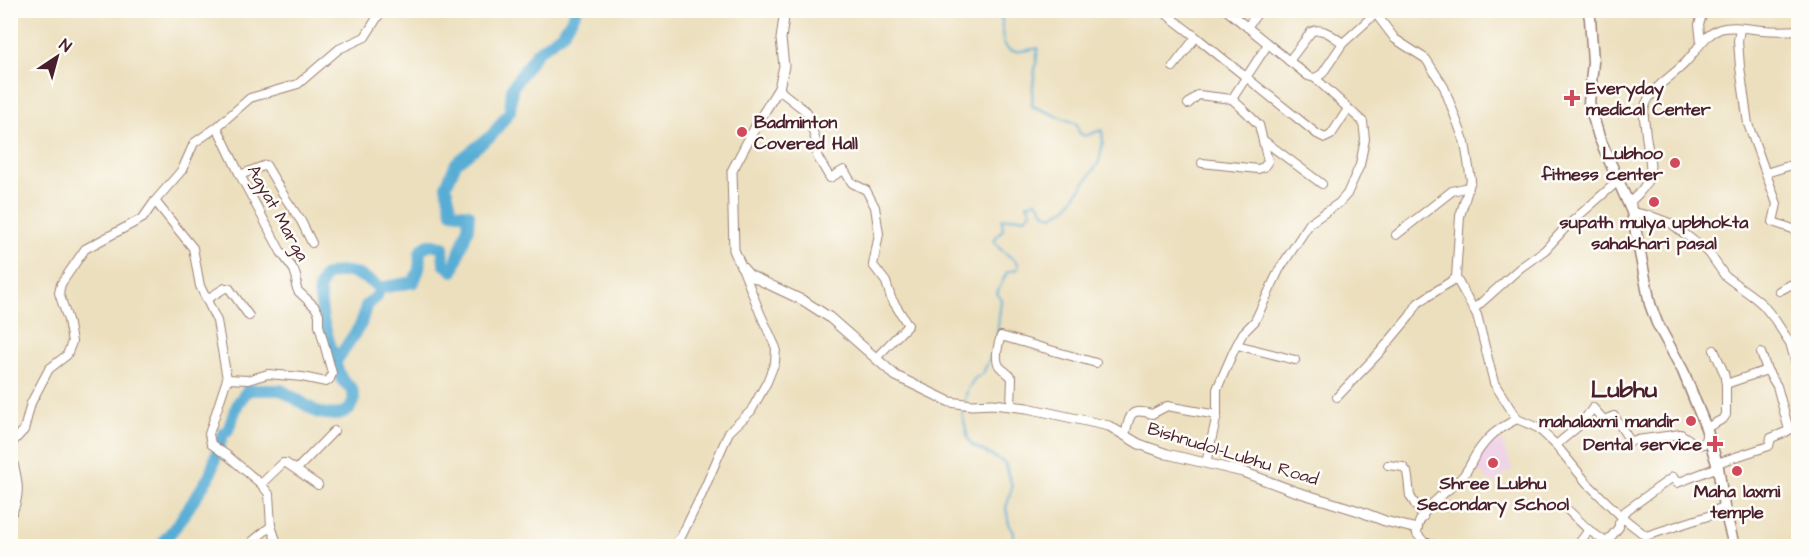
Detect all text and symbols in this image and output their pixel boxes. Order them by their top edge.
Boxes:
north arrow [27,27,87,87]
text: N [55,34,76,58]
place label: Everyday medical Center [1586,76,1711,122]
marker: Everyday medical Center [1563,89,1581,107]
place label: Badminton Covered Hall [754,110,858,156]
marker: Badminton Covered Hall [735,125,749,139]
place label: Lubhoo fitness center [1540,141,1664,187]
marker: Lubhoo fitness center [1668,156,1682,170]
street label: Agyat Marga [240,160,315,266]
marker: supath mulya upbhokta sahakhari pasal [1647,195,1661,209]
place label: supath mulya upbhokta sahakhari pasal [1560,210,1749,256]
district label: Lubhu [1591,373,1657,407]
place label: mahalaxmi mandir [1539,409,1679,434]
marker: mahalaxmi mandir [1684,414,1698,428]
street label: Bishnudol-Lubhu Road [1144,416,1322,492]
place label: Dental service [1583,432,1702,457]
marker: Dental service [1706,435,1724,453]
marker: Shree Lubhu Secondary School [1486,456,1500,470]
marker: Maha laxmi temple [1730,464,1744,478]
place label: Shree Lubhu Secondary School [1416,471,1569,518]
place label: Maha laxmi temple [1694,479,1781,525]

